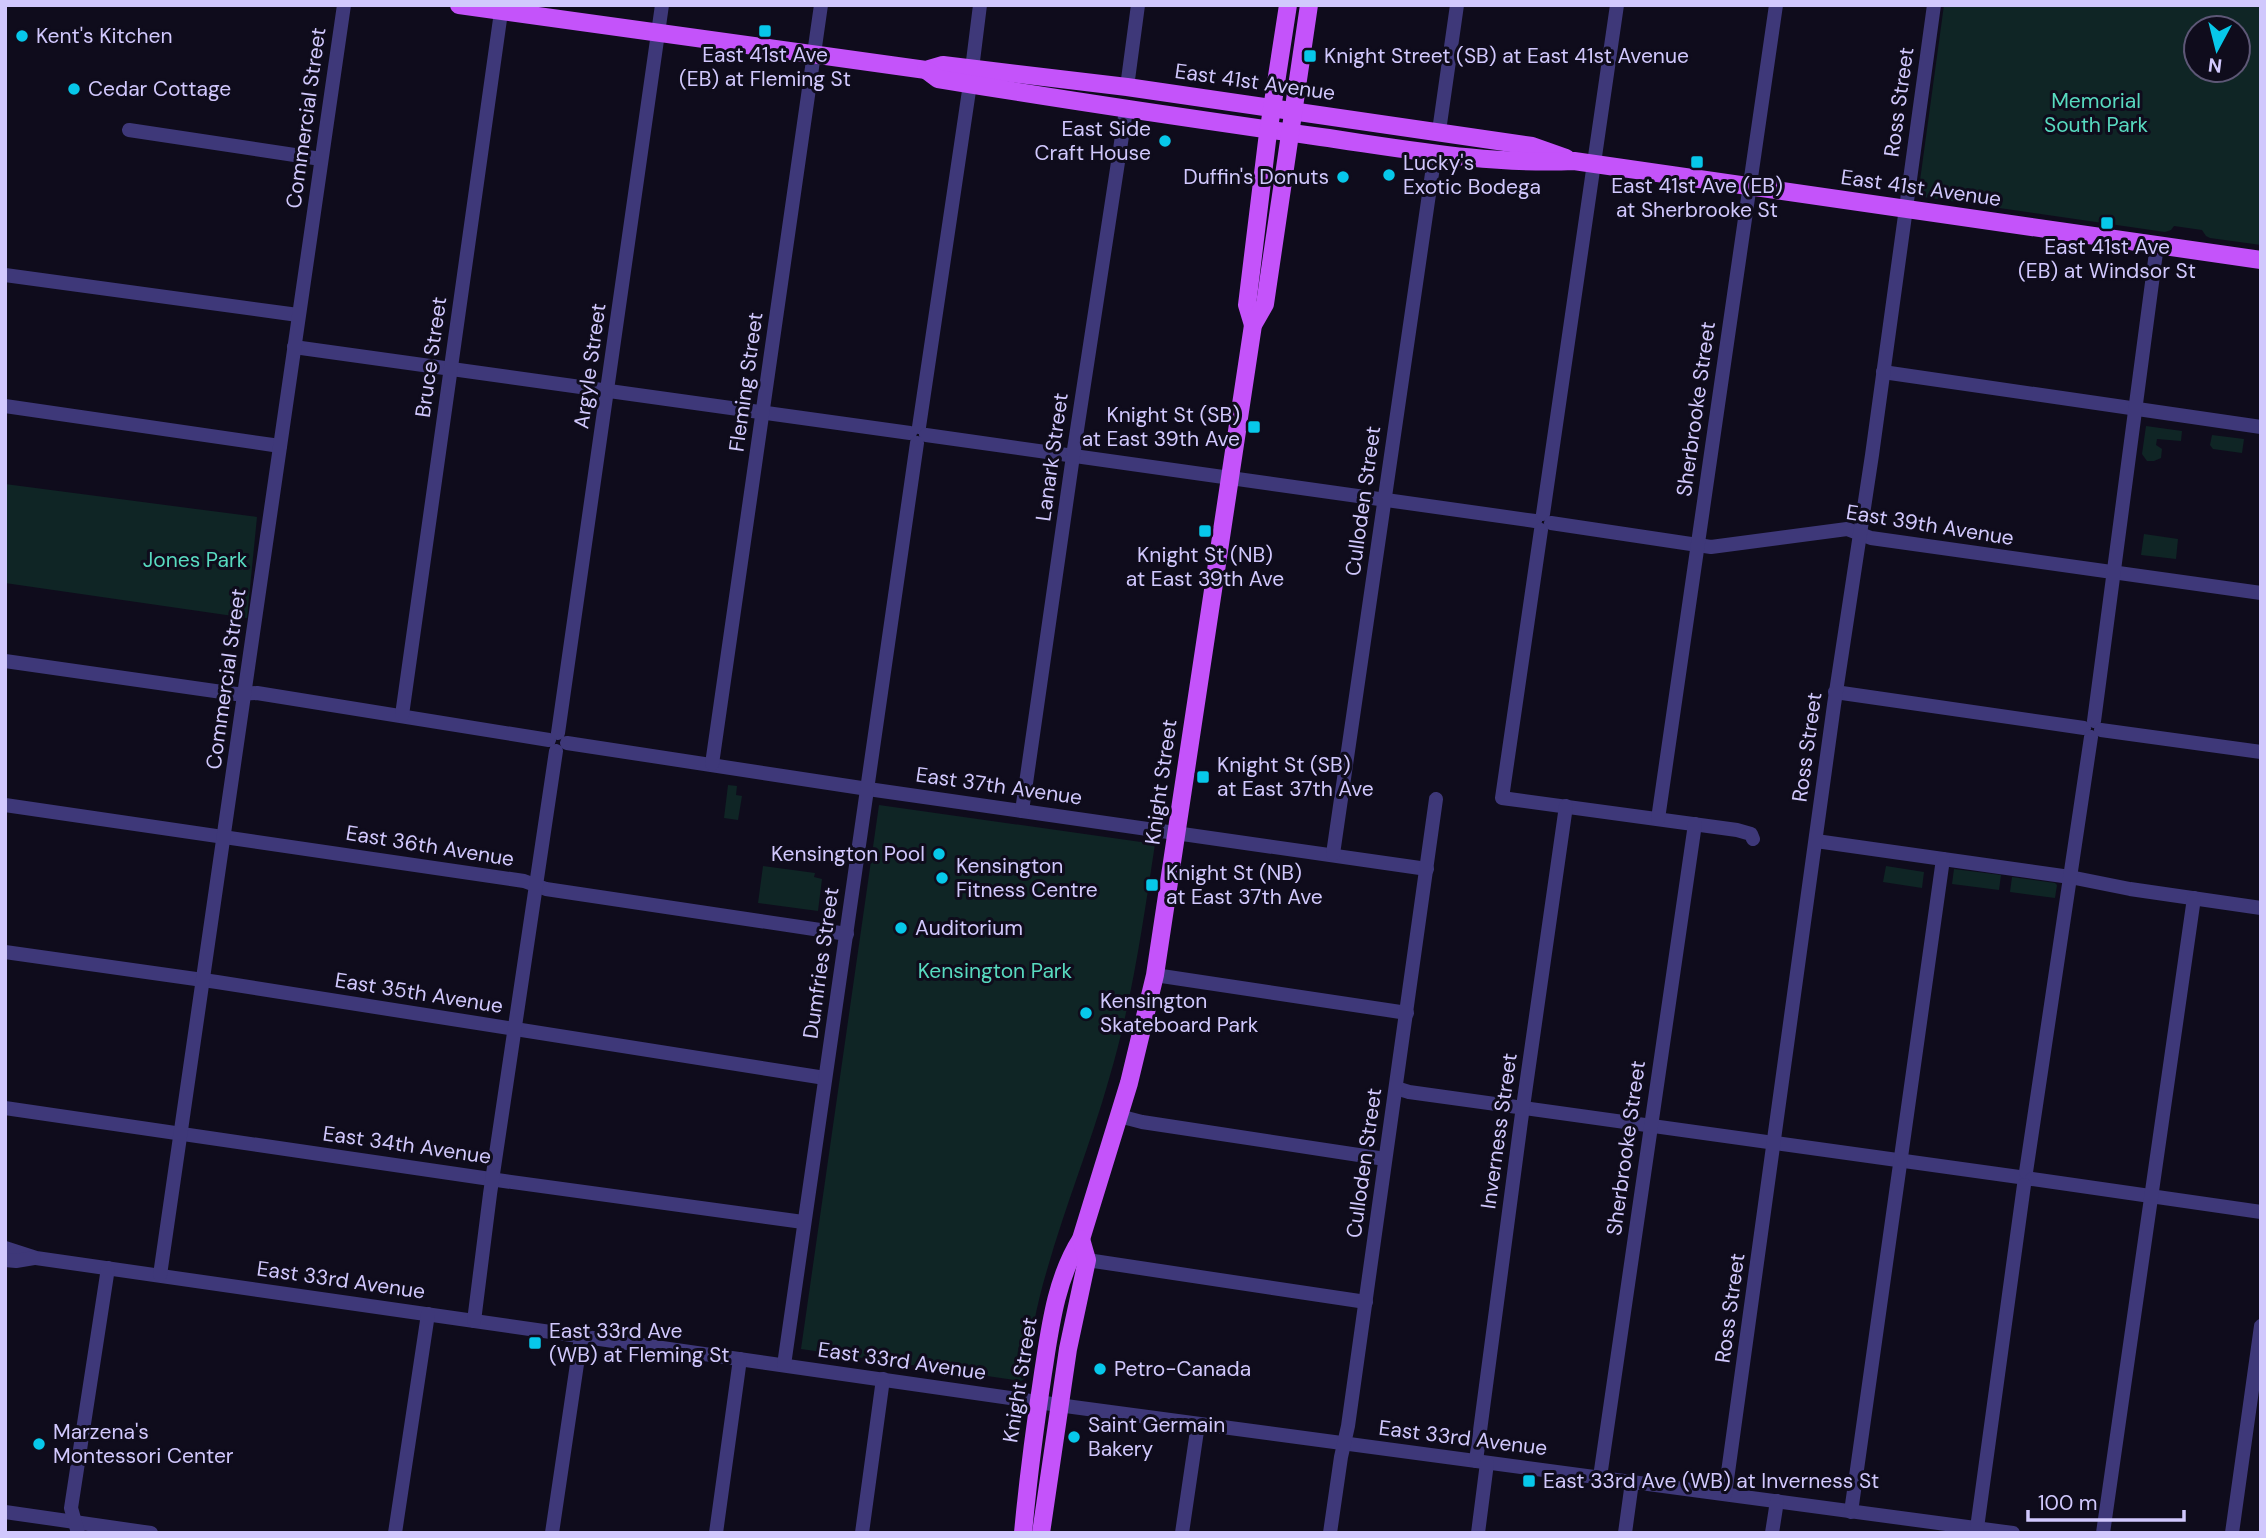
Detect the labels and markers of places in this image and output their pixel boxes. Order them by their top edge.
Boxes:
place label: Kent's Kitchen [36,22,173,50]
marker: East 41st Ave (EB) at Fleming St [757,23,773,39]
marker: Kent's Kitchen [14,28,30,44]
place label: East 41st Ave (EB) at Fleming St [679,41,851,93]
place label: Knight Street (SB) at East 41st Avenue [1324,42,1689,70]
marker: Knight Street (SB) at East 41st Avenue [1302,48,1318,64]
place label: Cedar Cottage [88,75,231,103]
marker: Cedar Cottage [66,81,82,97]
place label: East Side Craft House [1035,115,1151,167]
marker: East Side Craft House [1157,133,1173,149]
place label: Lucky's Exotic Bodega [1403,149,1541,201]
marker: East 41st Ave (EB) at Sherbrooke St [1689,154,1705,170]
place label: Duffin's Donuts [1183,163,1329,191]
marker: Lucky's Exotic Bodega [1381,167,1397,183]
marker: Duffin's Donuts [1335,169,1351,185]
place label: East 41st Ave (EB) at Sherbrooke St [1611,172,1783,224]
marker: East 41st Ave (EB) at Windsor St [2099,215,2115,231]
place label: East 41st Ave (EB) at Windsor St [2018,233,2196,285]
place label: Knight St (SB) at East 39th Ave [1082,401,1240,453]
marker: Knight St (SB) at East 39th Ave [1246,419,1262,435]
marker: Knight St (NB) at East 39th Ave [1197,523,1213,539]
place label: Knight St (NB) at East 39th Ave [1126,541,1284,593]
place label: Knight St (SB) at East 37th Ave [1217,751,1374,803]
marker: Knight St (SB) at East 37th Ave [1195,769,1211,785]
place label: Kensington Pool [771,840,925,868]
marker: Kensington Pool [931,846,947,862]
place label: Kensington Fitness Centre [956,852,1098,904]
place label: Knight St (NB) at East 37th Ave [1166,859,1323,911]
marker: Kensington Fitness Centre [934,870,950,886]
marker: Knight St (NB) at East 37th Ave [1144,877,1160,893]
place label: Auditorium [915,914,1023,942]
marker: Auditorium [893,920,909,936]
place label: Kensington Skateboard Park [1100,987,1259,1039]
marker: Kensington Skateboard Park [1078,1005,1094,1021]
place label: East 33rd Ave (WB) at Fleming St [549,1317,730,1369]
marker: East 33rd Ave (WB) at Fleming St [527,1335,543,1351]
place label: Petro-Canada [1114,1355,1251,1383]
marker: Petro-Canada [1092,1361,1108,1377]
place label: Saint Germain Bakery [1088,1411,1225,1463]
place label: Marzena's Montessori Center [53,1418,234,1470]
marker: Saint Germain Bakery [1066,1429,1082,1445]
marker: Marzena's Montessori Center [31,1436,47,1452]
place label: East 33rd Ave (WB) at Inverness St [1543,1467,1879,1495]
marker: East 33rd Ave (WB) at Inverness St [1521,1473,1537,1489]

